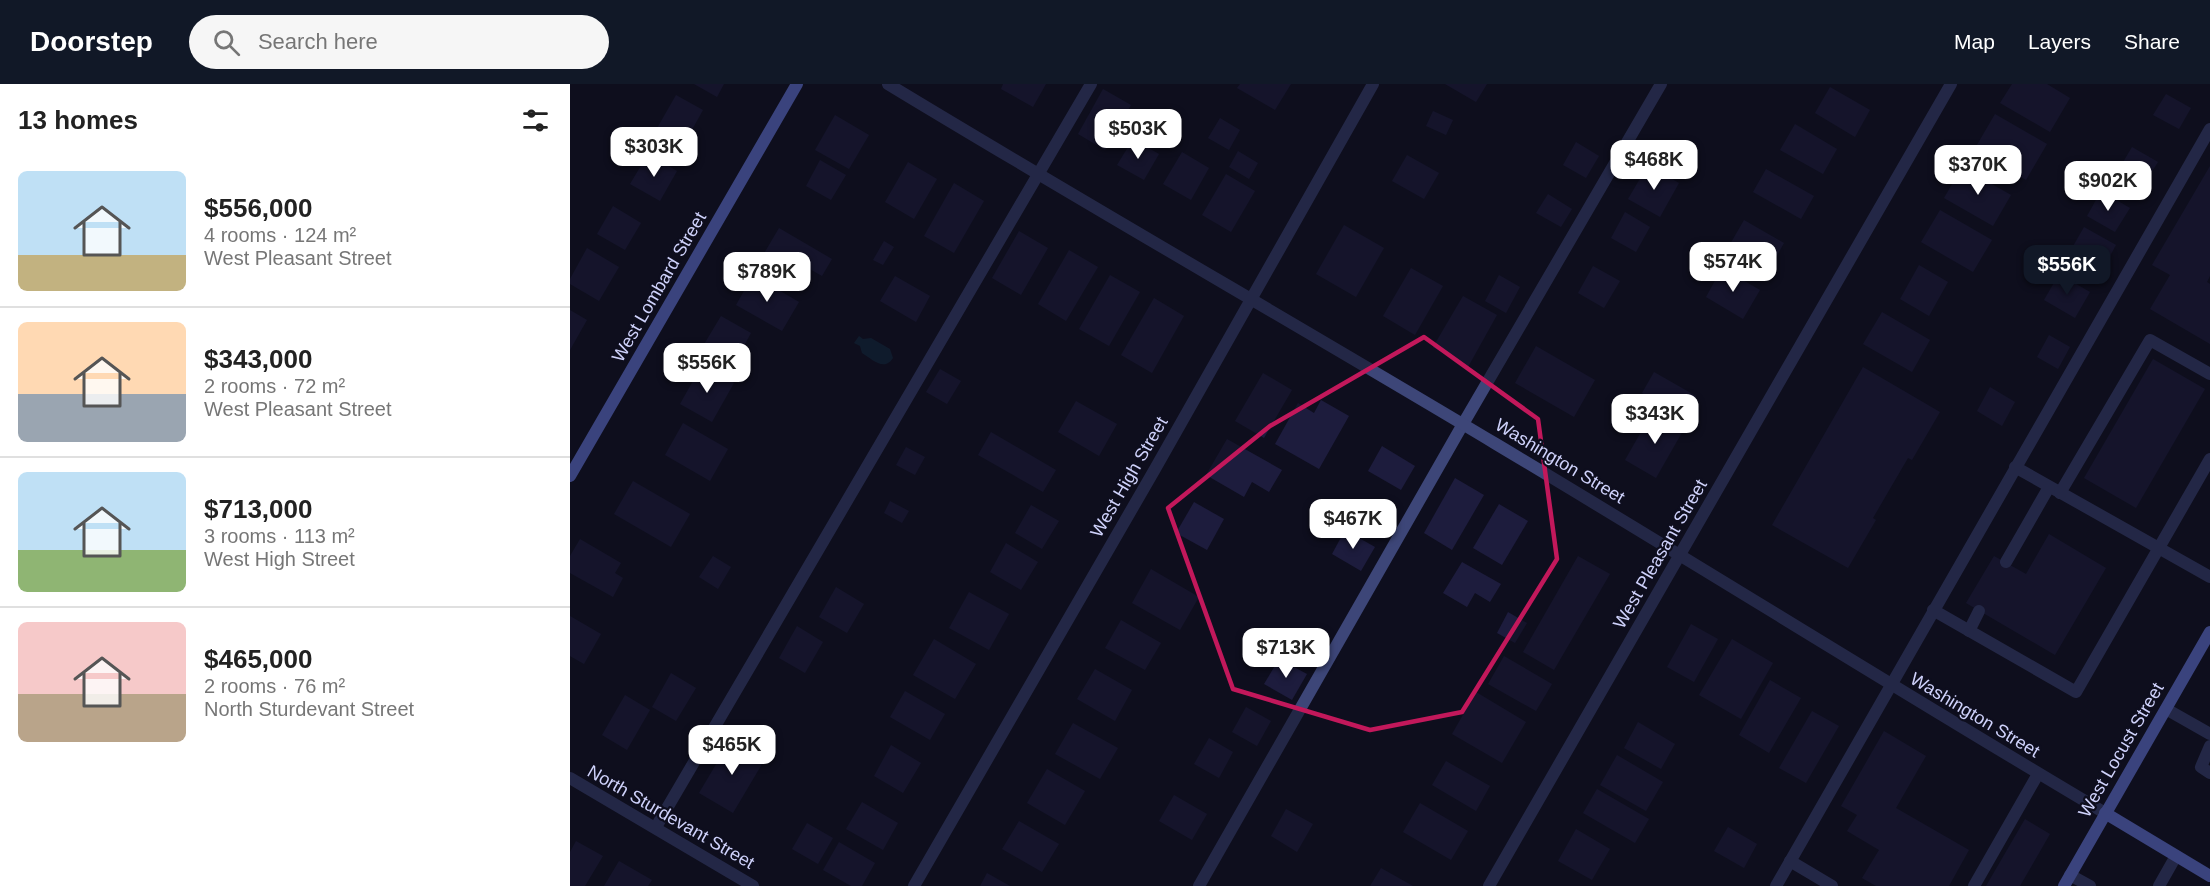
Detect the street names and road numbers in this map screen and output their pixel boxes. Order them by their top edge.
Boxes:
street label: West Lombard Street [608,208,710,366]
street label: West High Street [1086,413,1172,541]
street label: Washington Street [1492,414,1628,508]
street label: West Pleasant Street [1609,476,1711,632]
street label: Washington Street [1907,668,2043,762]
street label: West Locust Street [2074,679,2168,821]
street label: North Sturdevant Street [584,761,758,873]

